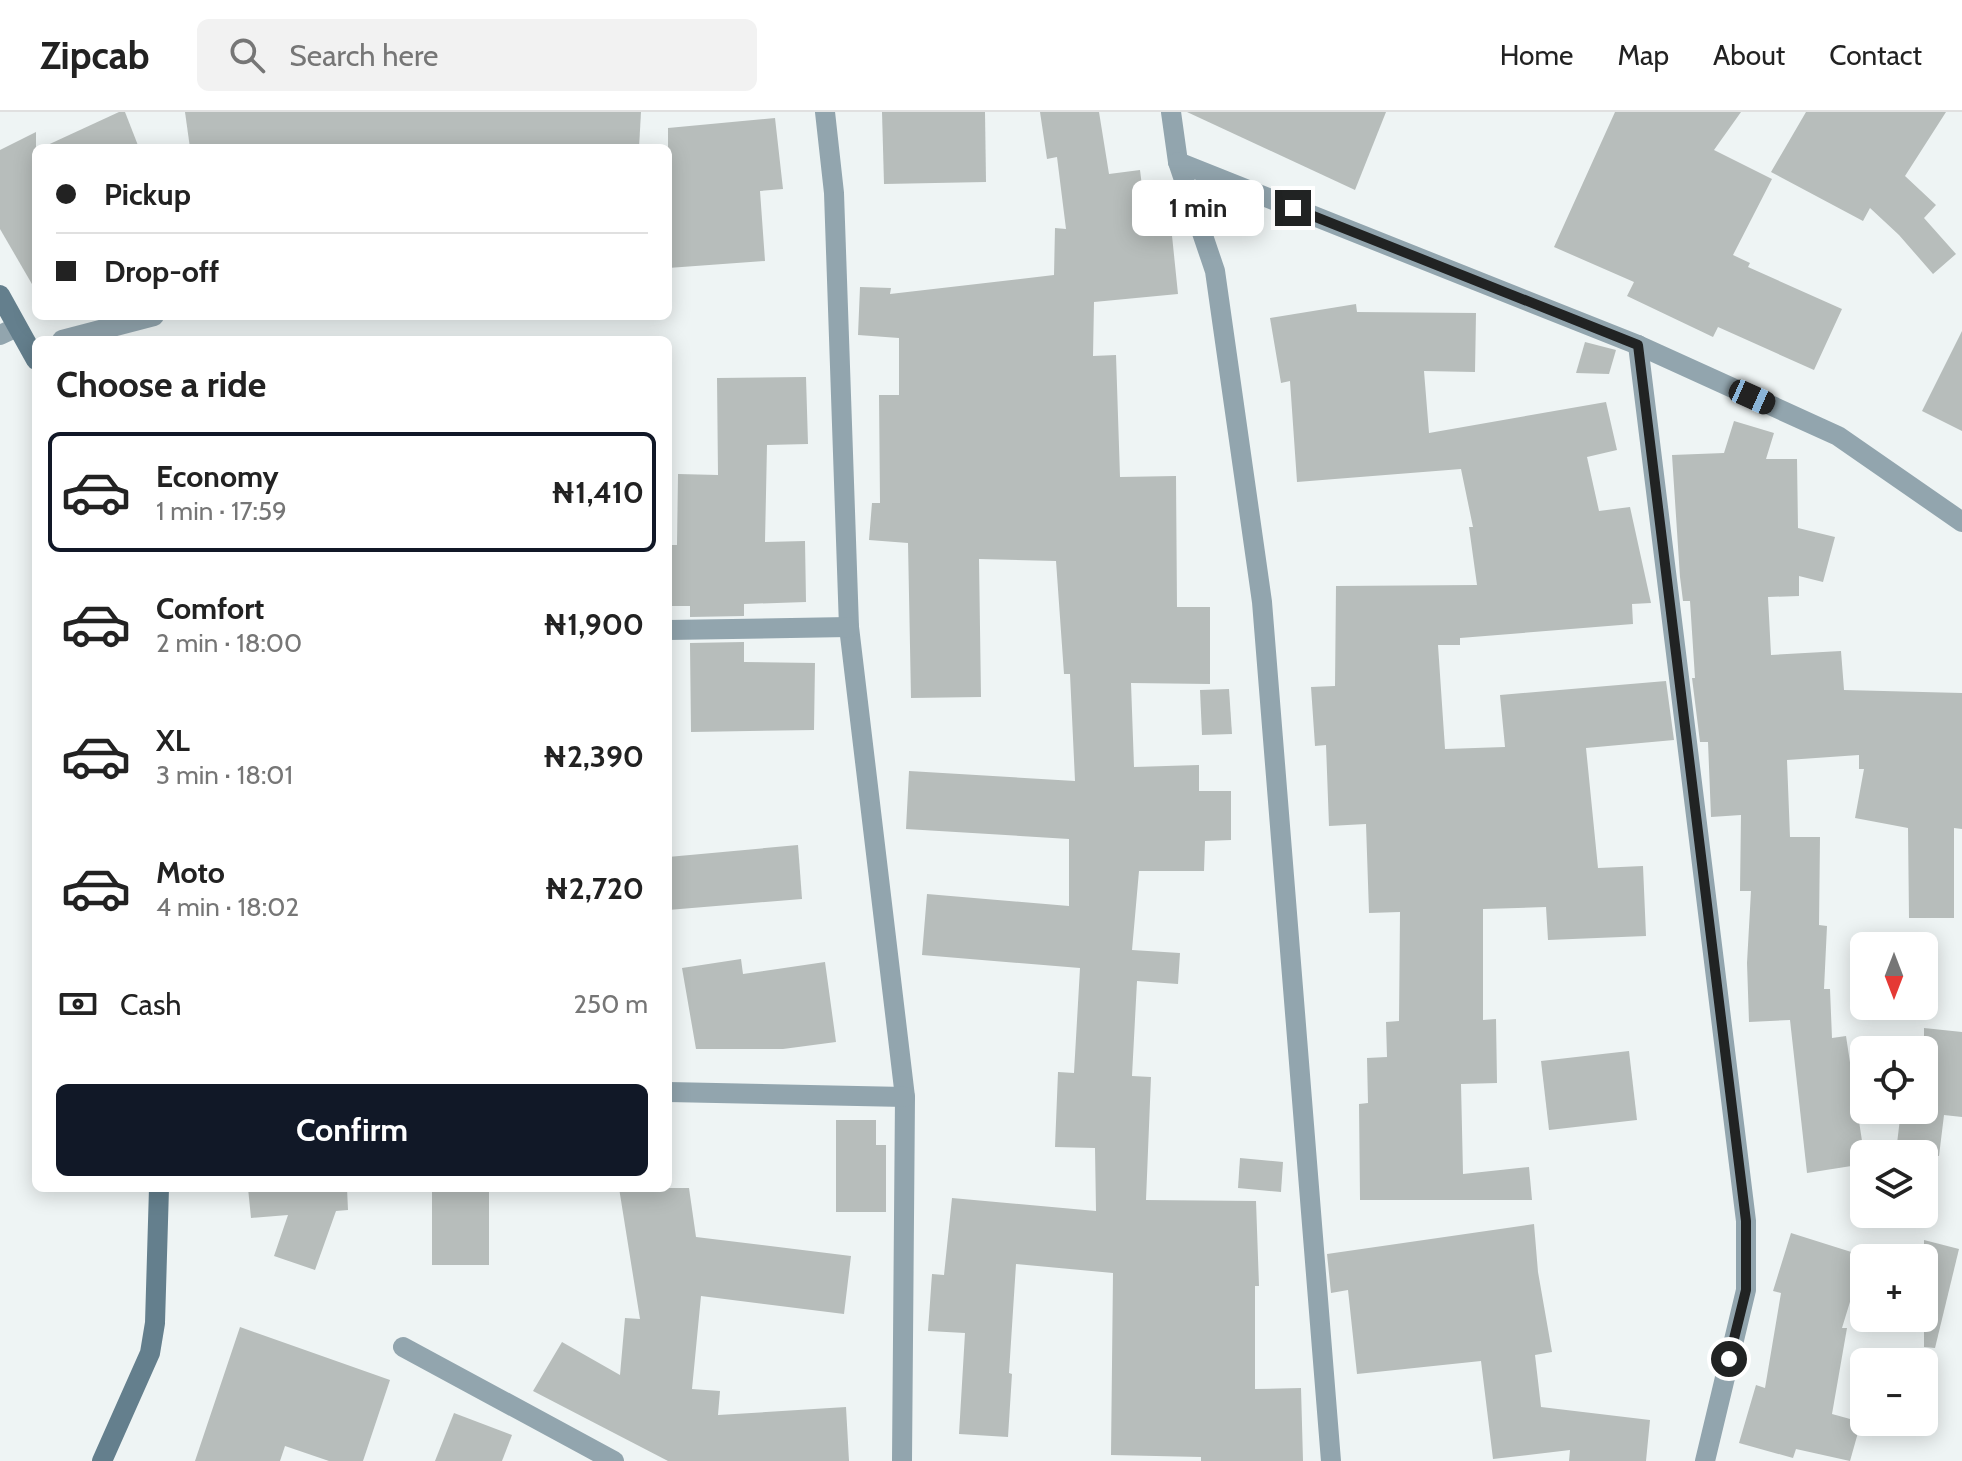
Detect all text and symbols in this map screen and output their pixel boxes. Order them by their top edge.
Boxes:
search box [197,19,757,91]
text: Zipcab [40,32,149,79]
icon: search [225,33,269,77]
text: Search here [289,37,438,74]
text: Home [1500,38,1573,72]
text: Map [1617,38,1669,72]
text: About [1713,38,1785,72]
text: Contact [1829,38,1922,72]
text: Pickup [104,176,191,213]
callout: 1 min [1133,180,1265,236]
route end [1275,190,1311,226]
text: 1 min [1169,192,1227,224]
text: Drop-off [104,253,219,290]
text: Choose a ride [56,362,266,406]
car [1725,376,1779,418]
icon: car [60,456,132,528]
text: Economy [156,458,279,495]
text: ₦1,410 [551,474,644,511]
text: 1 min · 17:59 [156,495,287,527]
icon: car [60,588,132,660]
text: Comfort [156,590,264,627]
text: ₦1,900 [543,606,644,643]
text: 2 min · 18:00 [156,627,302,659]
icon: car [60,720,132,792]
text: XL [156,722,190,759]
text: ₦2,390 [543,738,644,775]
text: 3 min · 18:01 [156,759,293,791]
icon: car [60,852,132,924]
text: Moto [156,854,225,891]
text: ₦2,720 [545,870,644,907]
text: 4 min · 18:02 [156,891,299,923]
north arrow [1850,932,1938,1020]
map controls [1850,932,1938,1436]
icon: cash [56,982,100,1026]
text: Cash [120,986,182,1023]
text: 250 m [574,988,648,1020]
button: locate [1850,1036,1938,1124]
button: Confirm [56,1084,648,1176]
button: layers [1850,1140,1938,1228]
button: + [1850,1244,1938,1332]
route start [1711,1341,1747,1377]
button: − [1850,1348,1938,1436]

